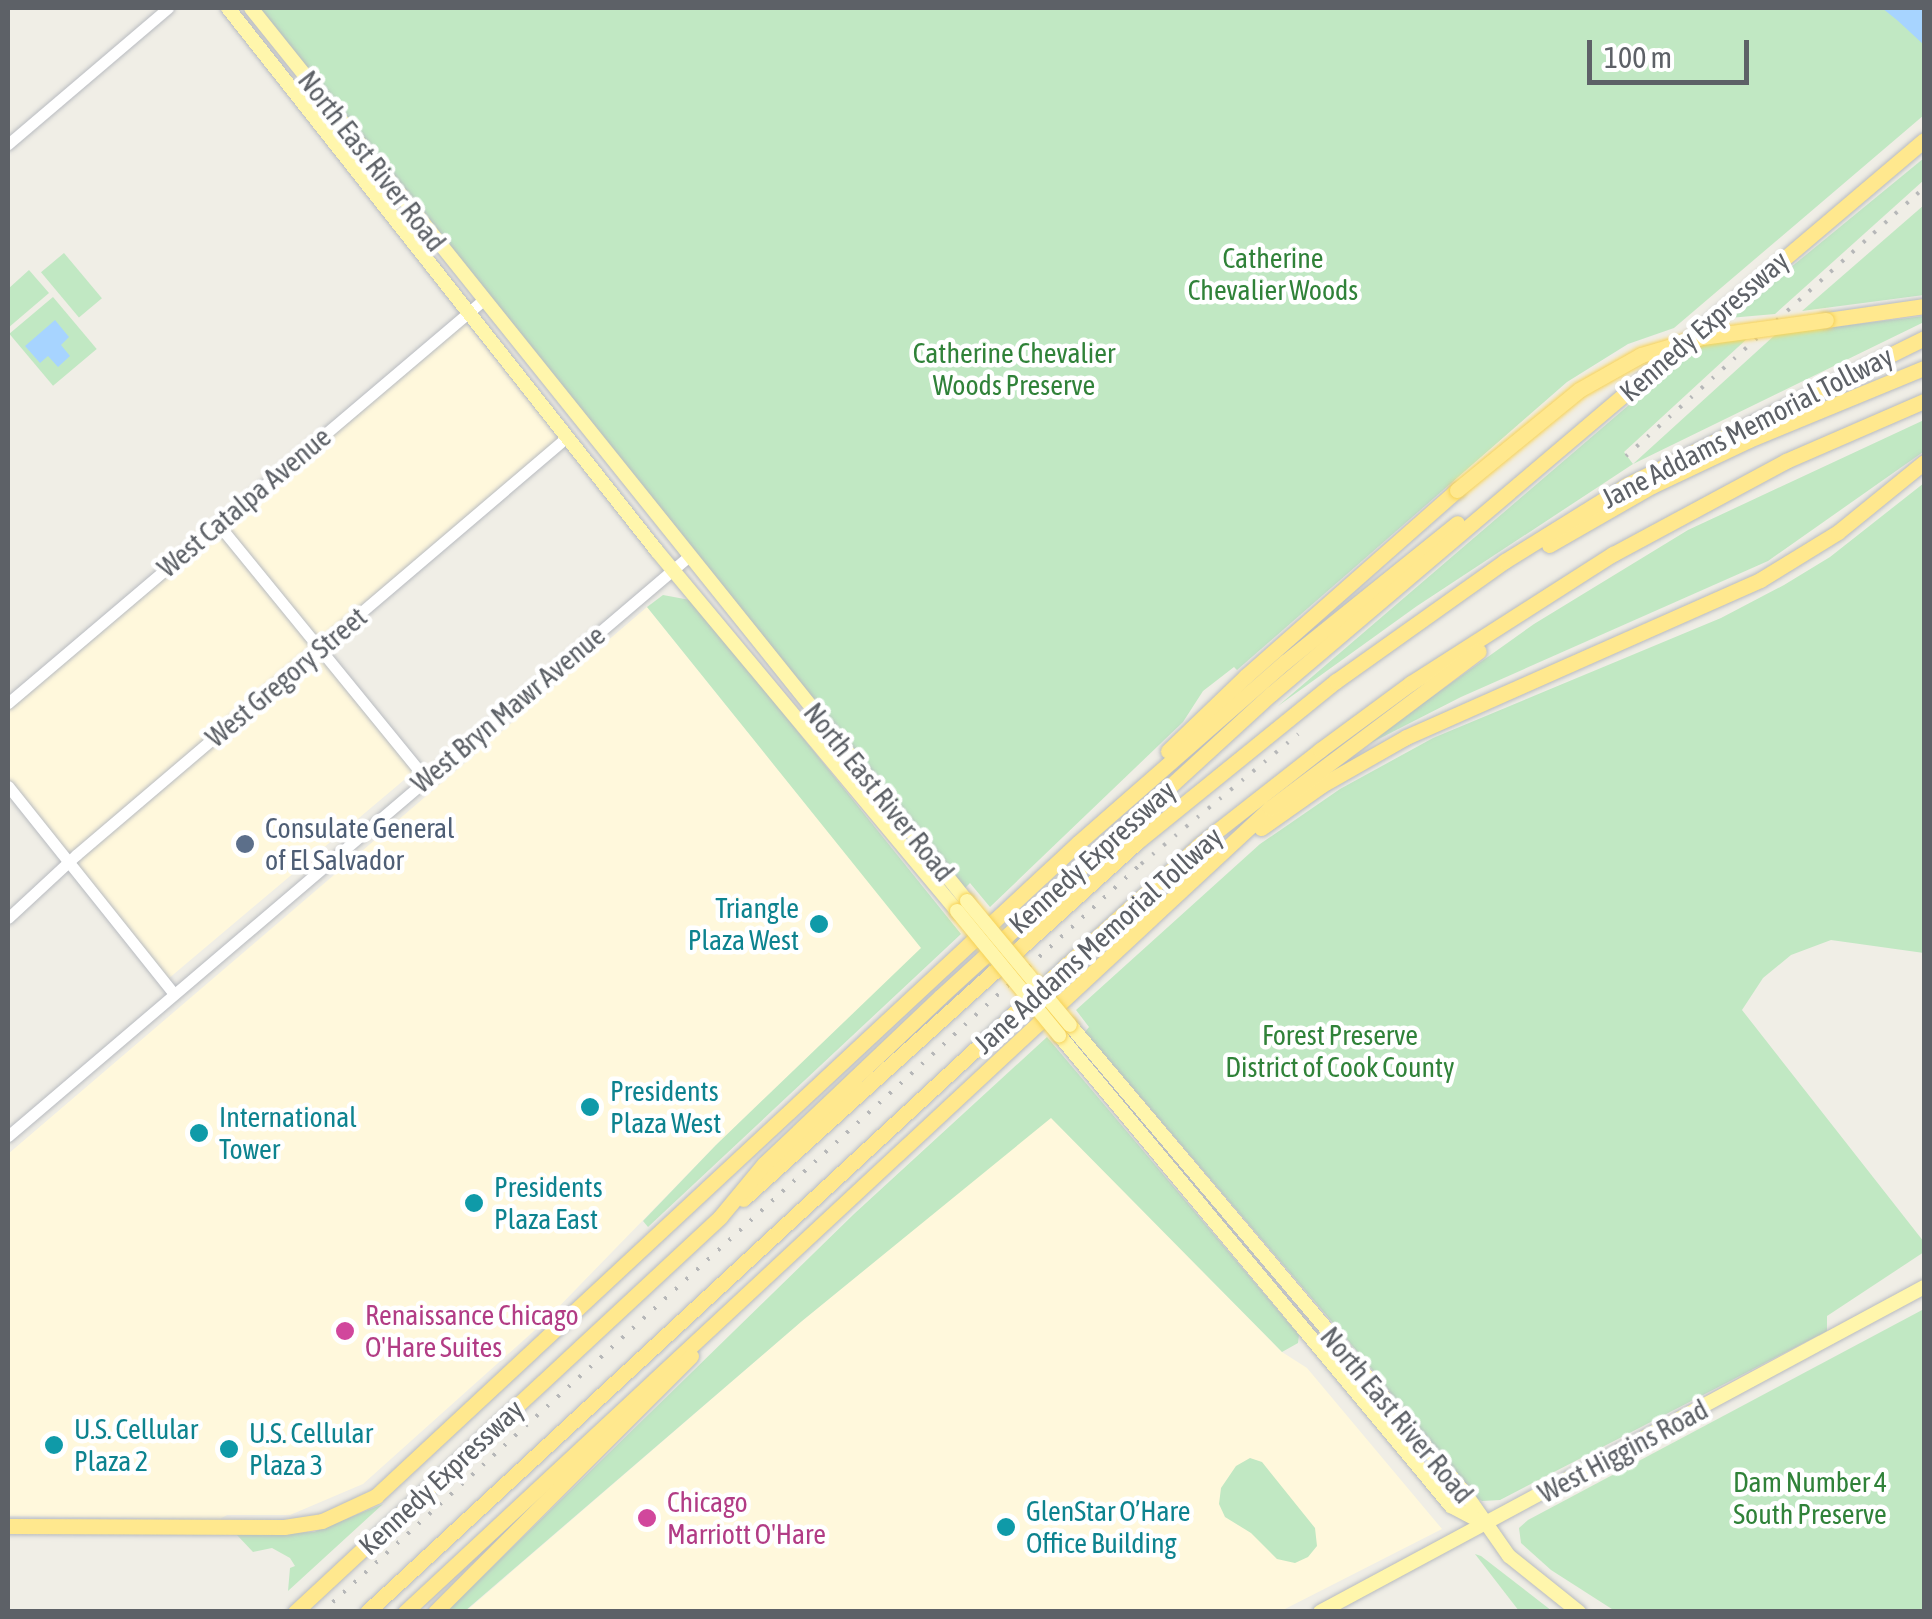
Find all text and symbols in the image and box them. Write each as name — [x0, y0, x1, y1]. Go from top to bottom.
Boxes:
scale bar — [1592, 20, 1754, 82]
text: 100 m — [1604, 40, 1672, 74]
street label: North East River Road — [291, 64, 453, 258]
park label: Catherine Chevalier Woods — [1188, 241, 1358, 307]
street label: Kennedy Expressway — [1613, 244, 1795, 408]
park label: Catherine Chevalier Woods Preserve — [913, 336, 1115, 402]
street label: Jane Addams Memorial Tollway — [1596, 339, 1898, 515]
street label: West Catalpa Avenue — [151, 420, 337, 584]
street label: West Gregory Street — [199, 600, 373, 754]
street label: West Bryn Mawr Avenue — [404, 618, 612, 800]
street label: North East River Road — [797, 696, 961, 888]
street label: Kennedy Expressway — [1002, 773, 1182, 941]
place label: Consulate General of El Salvador — [265, 811, 455, 877]
street label: Jane Addams Memorial Tollway — [967, 820, 1229, 1060]
marker: Consulate General of El Salvador — [234, 833, 256, 855]
place label: Triangle Plaza West — [688, 891, 799, 957]
marker: Triangle Plaza West — [808, 913, 830, 935]
park label: Forest Preserve District of Cook County — [1225, 1018, 1455, 1084]
place label: Presidents Plaza West — [610, 1074, 721, 1140]
marker: Presidents Plaza West — [579, 1096, 601, 1118]
place label: International Tower — [219, 1100, 357, 1166]
marker: International Tower — [188, 1122, 210, 1144]
place label: Presidents Plaza East — [494, 1170, 603, 1236]
marker: Presidents Plaza East — [463, 1192, 485, 1214]
place label: Renaissance Chicago O'Hare Suites — [365, 1298, 579, 1364]
marker: Renaissance Chicago O'Hare Suites — [334, 1320, 356, 1342]
street label: North East River Road — [1313, 1320, 1481, 1510]
street label: Kennedy Expressway — [352, 1392, 530, 1562]
street label: West Higgins Road — [1532, 1392, 1714, 1510]
place label: U.S. Cellular Plaza 2 — [74, 1412, 198, 1478]
place label: U.S. Cellular Plaza 3 — [249, 1416, 373, 1482]
marker: U.S. Cellular Plaza 2 — [43, 1434, 65, 1456]
marker: U.S. Cellular Plaza 3 — [218, 1438, 240, 1460]
park label: Dam Number 4 South Preserve — [1733, 1465, 1887, 1531]
place label: Chicago Marriott O'Hare — [667, 1485, 826, 1551]
place label: GlenStar O’Hare Office Building — [1026, 1494, 1191, 1560]
marker: Chicago Marriott O'Hare — [636, 1507, 658, 1529]
marker: GlenStar O’Hare Office Building — [995, 1516, 1017, 1538]

